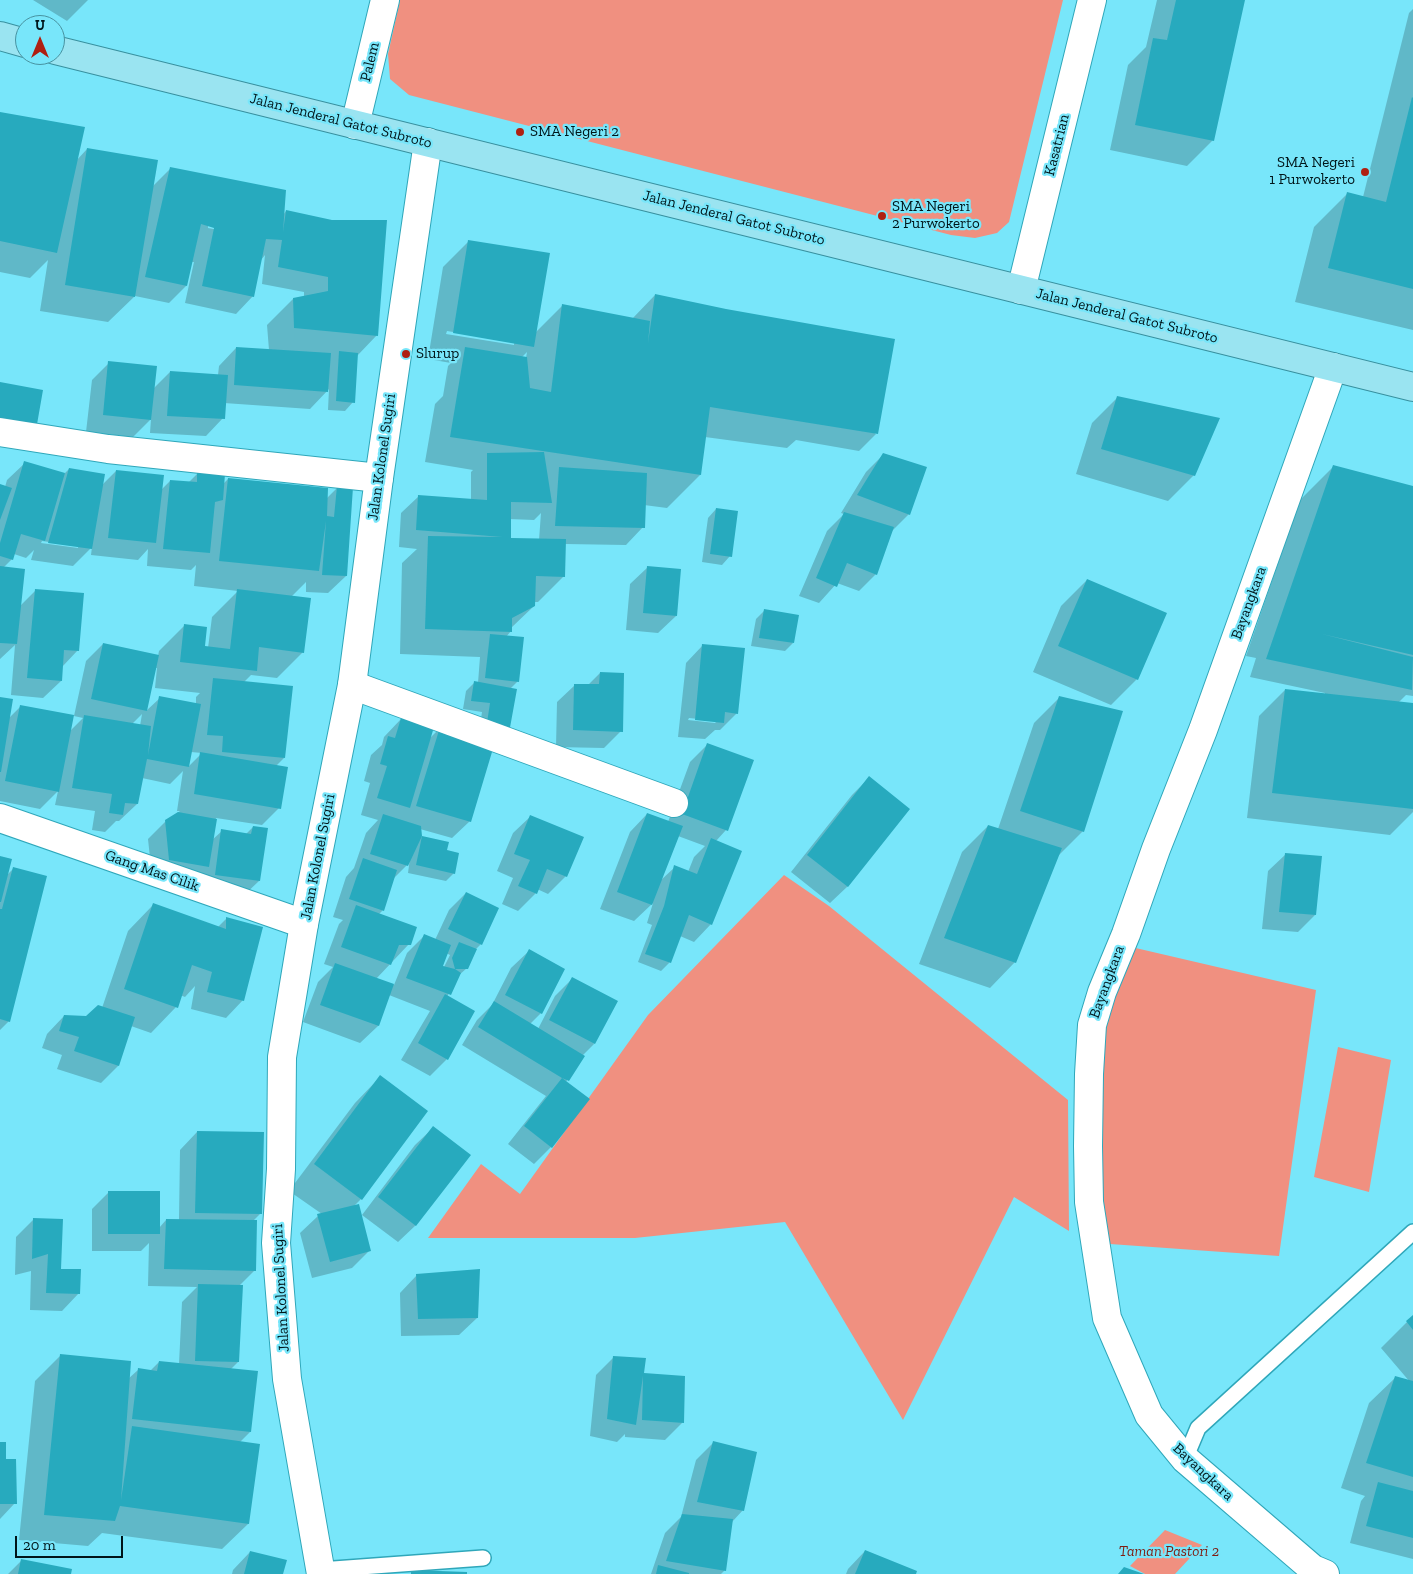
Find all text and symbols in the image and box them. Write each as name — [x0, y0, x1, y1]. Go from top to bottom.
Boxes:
north arrow — [15, 15, 65, 65]
text: U — [35, 17, 45, 34]
street label: Palem — [356, 41, 384, 83]
street label: Jalan Jenderal Gatot Subroto — [248, 90, 434, 152]
street label: Kasatrian — [1041, 112, 1073, 178]
place label: SMA Negeri 2 — [530, 123, 619, 141]
marker: SMA Negeri 2 — [514, 126, 526, 138]
place label: SMA Negeri 1 Purwokerto — [1269, 154, 1355, 189]
marker: SMA Negeri 1 Purwokerto — [1359, 166, 1371, 178]
street label: Jalan Jenderal Gatot Subroto — [641, 187, 827, 249]
place label: SMA Negeri 2 Purwokerto — [892, 198, 980, 233]
marker: SMA Negeri 2 Purwokerto — [876, 210, 888, 222]
street label: Jalan Jenderal Gatot Subroto — [1034, 285, 1220, 347]
place label: Slurup — [416, 345, 459, 363]
marker: Slurup — [400, 348, 412, 360]
street label: Jalan Kolonel Sugiri — [364, 392, 400, 522]
street label: Bayangkara — [1227, 564, 1271, 642]
street label: Jalan Kolonel Sugiri — [297, 792, 339, 922]
street label: Gang Mas Cilik — [103, 847, 201, 895]
street label: Bayangkara — [1085, 943, 1129, 1021]
street label: Jalan Kolonel Sugiri — [269, 1224, 293, 1352]
street label: Bayangkara — [1169, 1439, 1237, 1505]
scale bar — [18, 1526, 125, 1558]
text: 20 m — [23, 1536, 56, 1554]
park label: Taman Pastori 2 — [1119, 1543, 1219, 1561]

